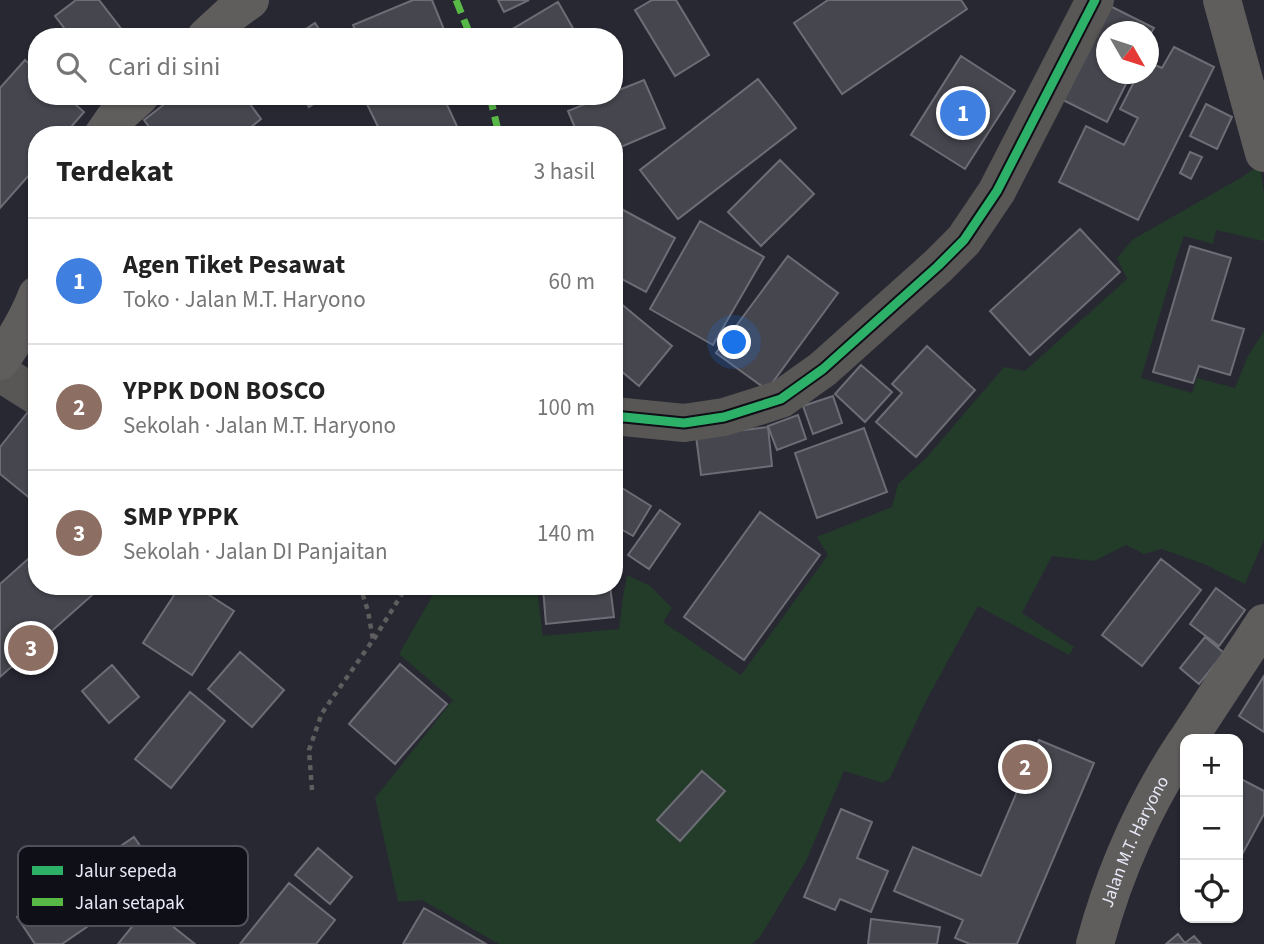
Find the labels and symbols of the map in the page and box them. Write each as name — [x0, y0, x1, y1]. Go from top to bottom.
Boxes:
north arrow — [1096, 21, 1159, 84]
pin: 1 — [940, 87, 986, 139]
your location — [717, 325, 751, 359]
pin: 3 — [8, 622, 54, 674]
pin: 2 — [1002, 741, 1048, 793]
street label: Jalan M.T. Haryono — [1095, 771, 1175, 911]
legend — [18, 846, 248, 926]
text: Jalur sepeda — [75, 858, 177, 885]
text: Jalan setapak — [75, 890, 185, 917]

